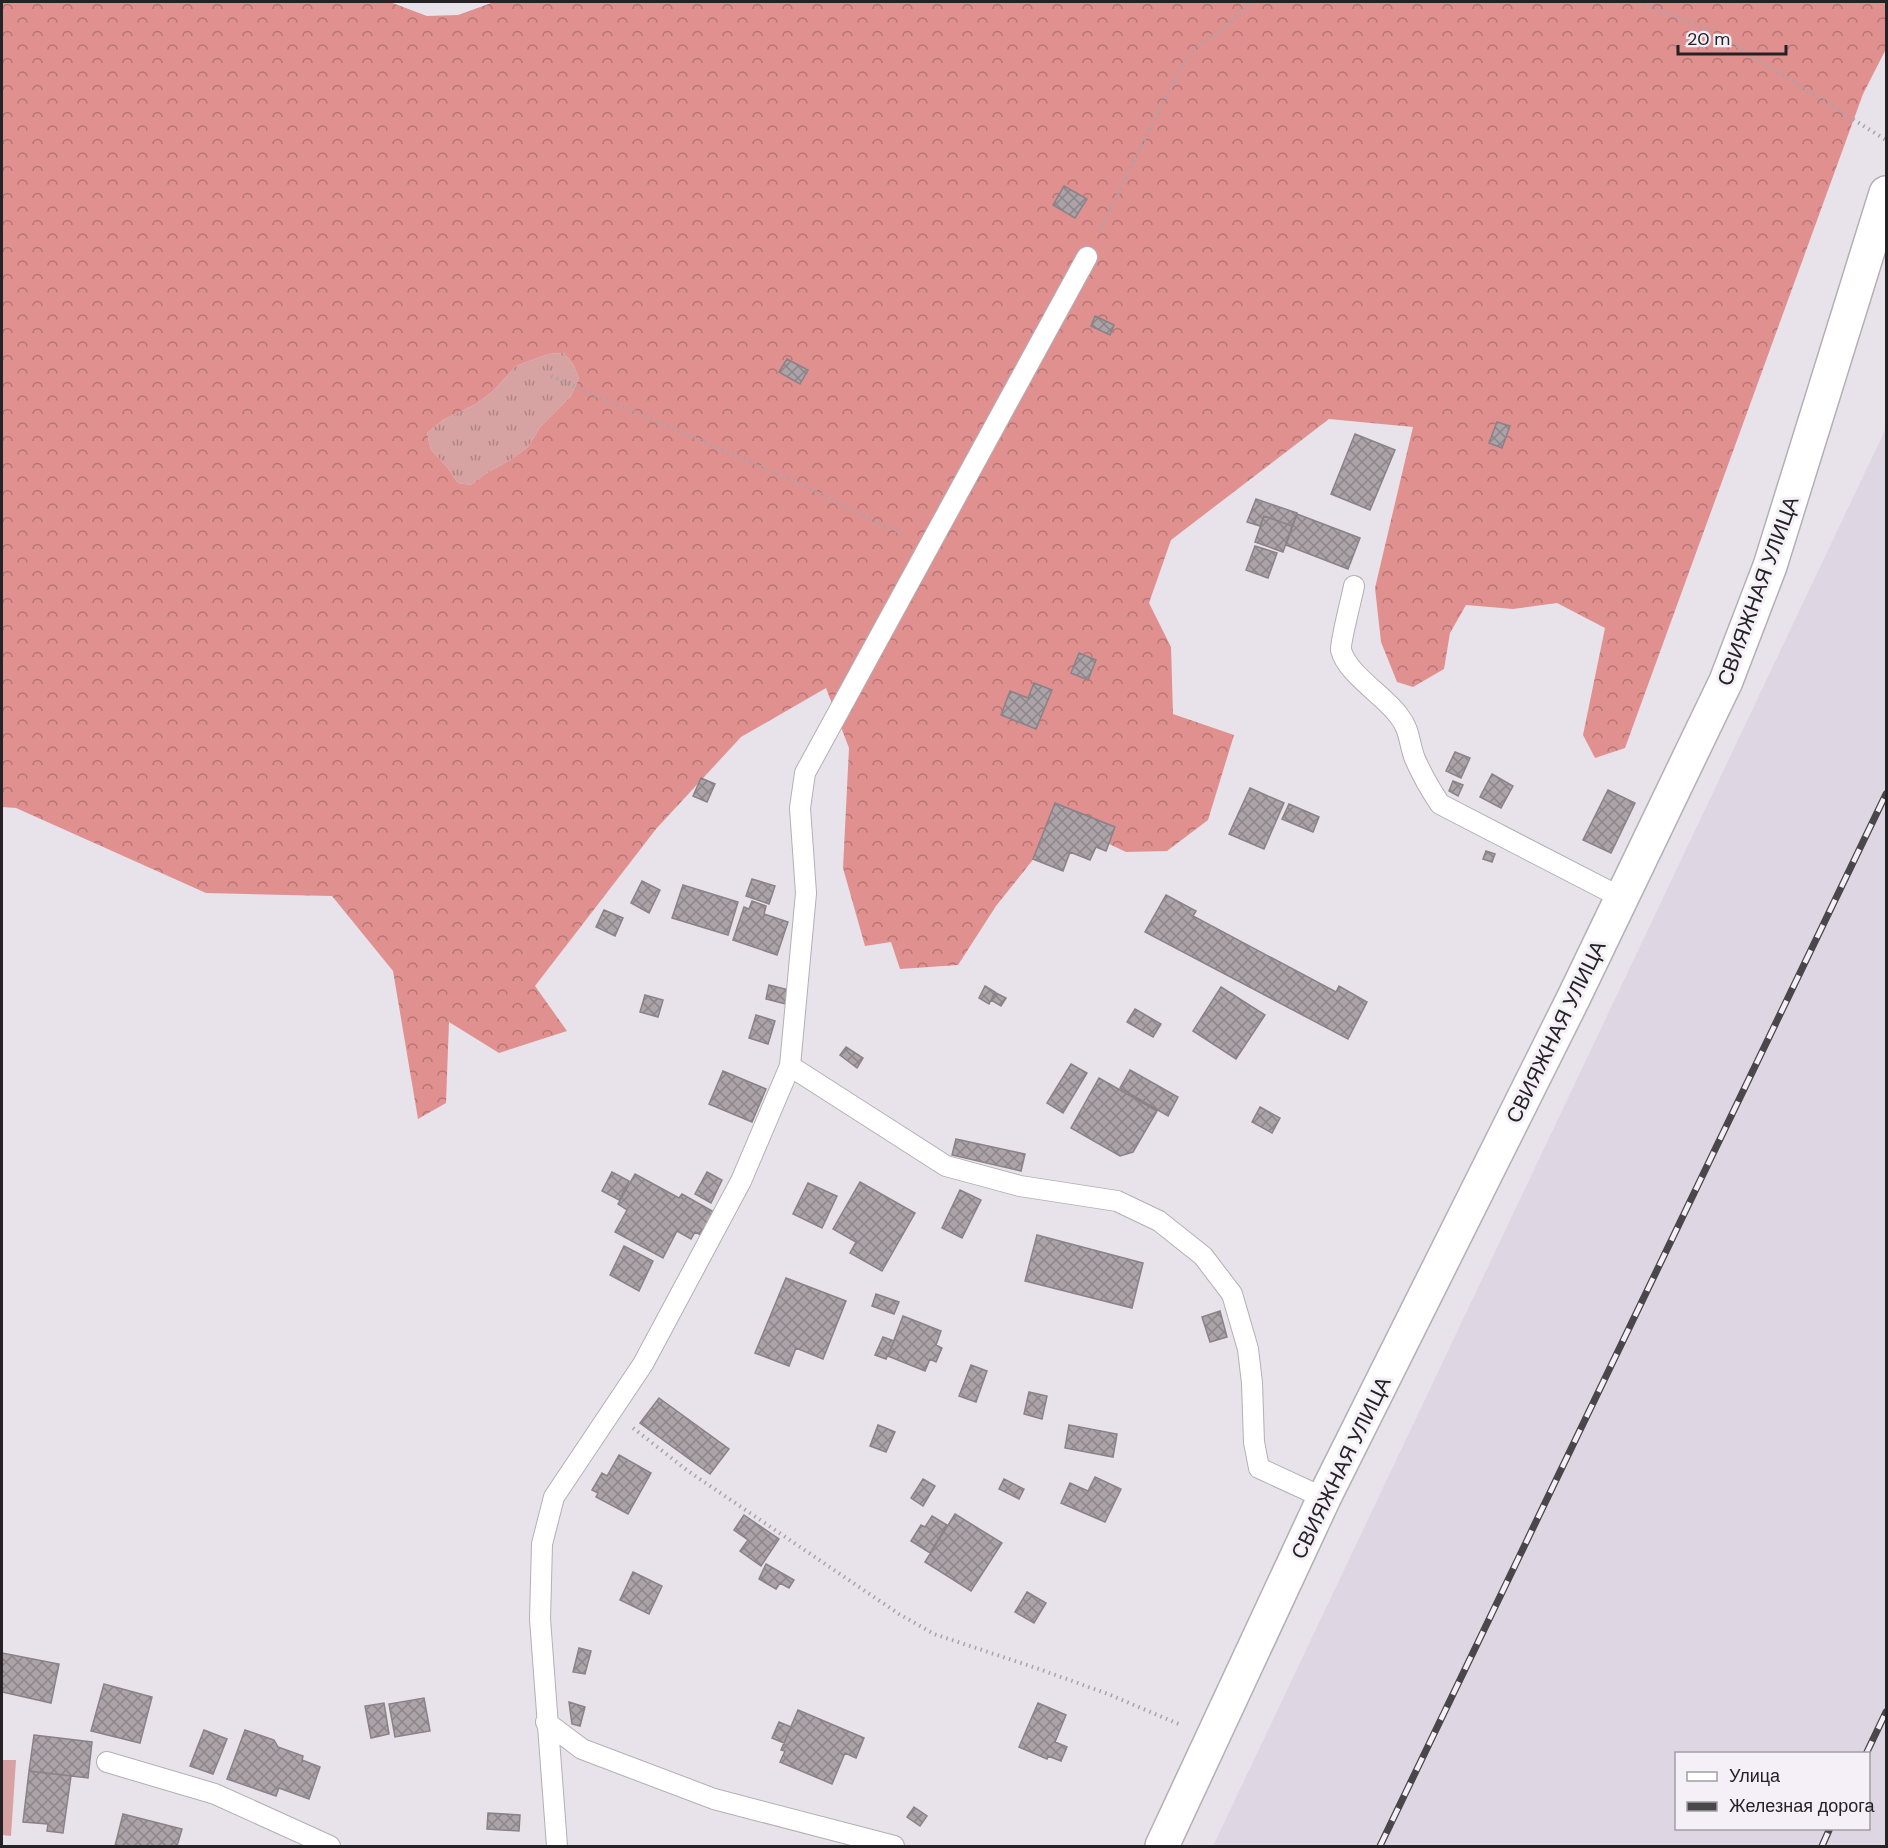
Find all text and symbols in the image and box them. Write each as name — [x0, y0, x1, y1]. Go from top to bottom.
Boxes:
scale bar — [1678, 18, 1786, 56]
text: 20 m — [1687, 27, 1730, 51]
street label: СВИЯЖНАЯ УЛИЦА — [1711, 492, 1805, 690]
street label: СВИЯЖНАЯ УЛИЦА — [1500, 936, 1612, 1128]
street label: СВИЯЖНАЯ УЛИЦА — [1285, 1372, 1397, 1564]
legend — [1675, 1752, 1870, 1830]
text: Улица — [1729, 1764, 1781, 1788]
text: Железная дорога — [1729, 1794, 1875, 1818]

